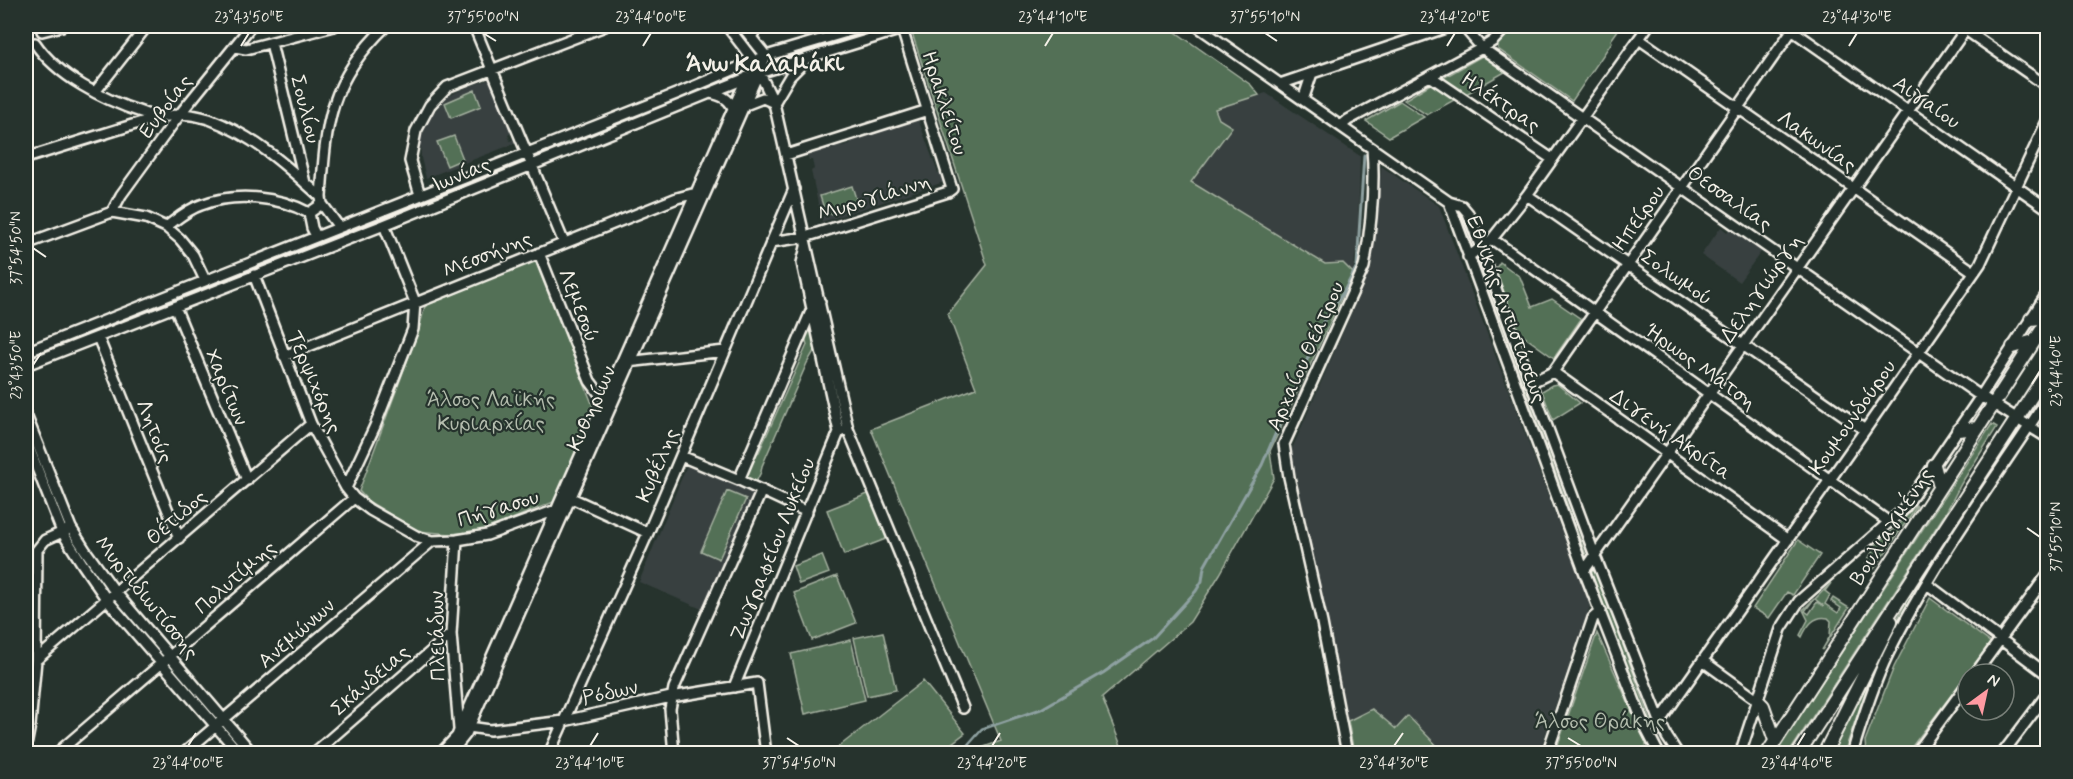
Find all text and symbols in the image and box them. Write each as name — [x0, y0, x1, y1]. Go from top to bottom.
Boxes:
text: 23°43'50"E — [215, 8, 284, 28]
text: 37°55'00"N — [447, 8, 519, 28]
text: 23°44'00"E — [616, 8, 687, 28]
text: 23°44'10"E — [1018, 8, 1088, 28]
text: 37°55'10"N — [1230, 8, 1300, 28]
text: 23°44'20"E — [1420, 8, 1490, 28]
text: 23°44'30"E — [1822, 8, 1892, 28]
street label: Ηρακλείτου — [914, 48, 974, 159]
district label: Άνω Καλαμάκι — [686, 49, 845, 80]
street label: Ηλέκτρας — [1455, 65, 1546, 140]
street label: Ευβοίας — [132, 69, 199, 144]
street label: Αιγαίου — [1887, 70, 1966, 136]
street label: Σουλίου — [283, 72, 327, 146]
street label: Λακωνίας — [1771, 104, 1862, 179]
street label: Ιωνίας — [428, 151, 495, 199]
street label: Θεσσαλίας — [1681, 159, 1778, 238]
street label: Μυρογιάννη — [814, 167, 935, 229]
street label: Ηπείρου — [1606, 180, 1672, 257]
text: 37°54'50"N — [7, 211, 27, 285]
street label: Εθνικής Αντιστάσεως — [1459, 212, 1553, 407]
street label: Μεσσήνης — [439, 224, 536, 285]
street label: Δεληγιώργη — [1714, 229, 1810, 349]
street label: Σολωμού — [1635, 243, 1718, 313]
street label: Λεμεσού — [551, 265, 605, 346]
street label: Αρχαίου Θεάτρου — [1260, 277, 1351, 436]
street label: Ήρωος Μάτση — [1639, 317, 1762, 417]
street label: Τερψιχόρης — [280, 327, 348, 438]
text: 23°43'50"E — [7, 330, 27, 399]
text: 23°44'40"E — [2047, 335, 2067, 407]
street label: Χαρίτων — [198, 345, 255, 430]
street label: Κουμουνδούρου — [1803, 354, 1903, 481]
street label: Κυθηρίων — [561, 361, 623, 455]
street label: Διγενή Ακρίτα — [1604, 382, 1737, 487]
park label: Άλσος Λαϊκής Κυριαρχίας — [427, 386, 555, 438]
street label: Λητούς — [129, 395, 180, 468]
street label: Κυβέλης — [629, 424, 686, 507]
street label: Ζωγραφείου Λυκείου — [723, 454, 822, 645]
street label: Βουλιαγμένης — [1843, 462, 1940, 591]
street label: Θέτιδος — [140, 483, 213, 552]
street label: Πήγασου — [454, 483, 543, 535]
text: 37°55'10"N — [2047, 502, 2067, 572]
street label: Μυρτιδιωτίσσης — [88, 530, 205, 665]
street label: Πολυτίμης — [189, 534, 282, 621]
street label: Πλειάδων — [423, 591, 453, 681]
street label: Ανεμώνων — [252, 592, 341, 675]
street label: Σκάνδειας — [325, 639, 416, 723]
north arrow — [1956, 662, 2016, 722]
text: N — [1983, 669, 2004, 692]
street label: Ρόδων — [580, 673, 641, 713]
park label: Άλσος Θράκης — [1535, 708, 1665, 736]
text: 23°44'00"E — [153, 754, 224, 774]
text: 23°44'10"E — [555, 754, 625, 774]
text: 37°54'50"N — [762, 754, 836, 774]
text: 23°44'20"E — [957, 754, 1027, 774]
text: 23°44'30"E — [1359, 754, 1429, 774]
text: 37°55'00"N — [1545, 754, 1617, 774]
text: 23°44'40"E — [1761, 754, 1833, 774]

